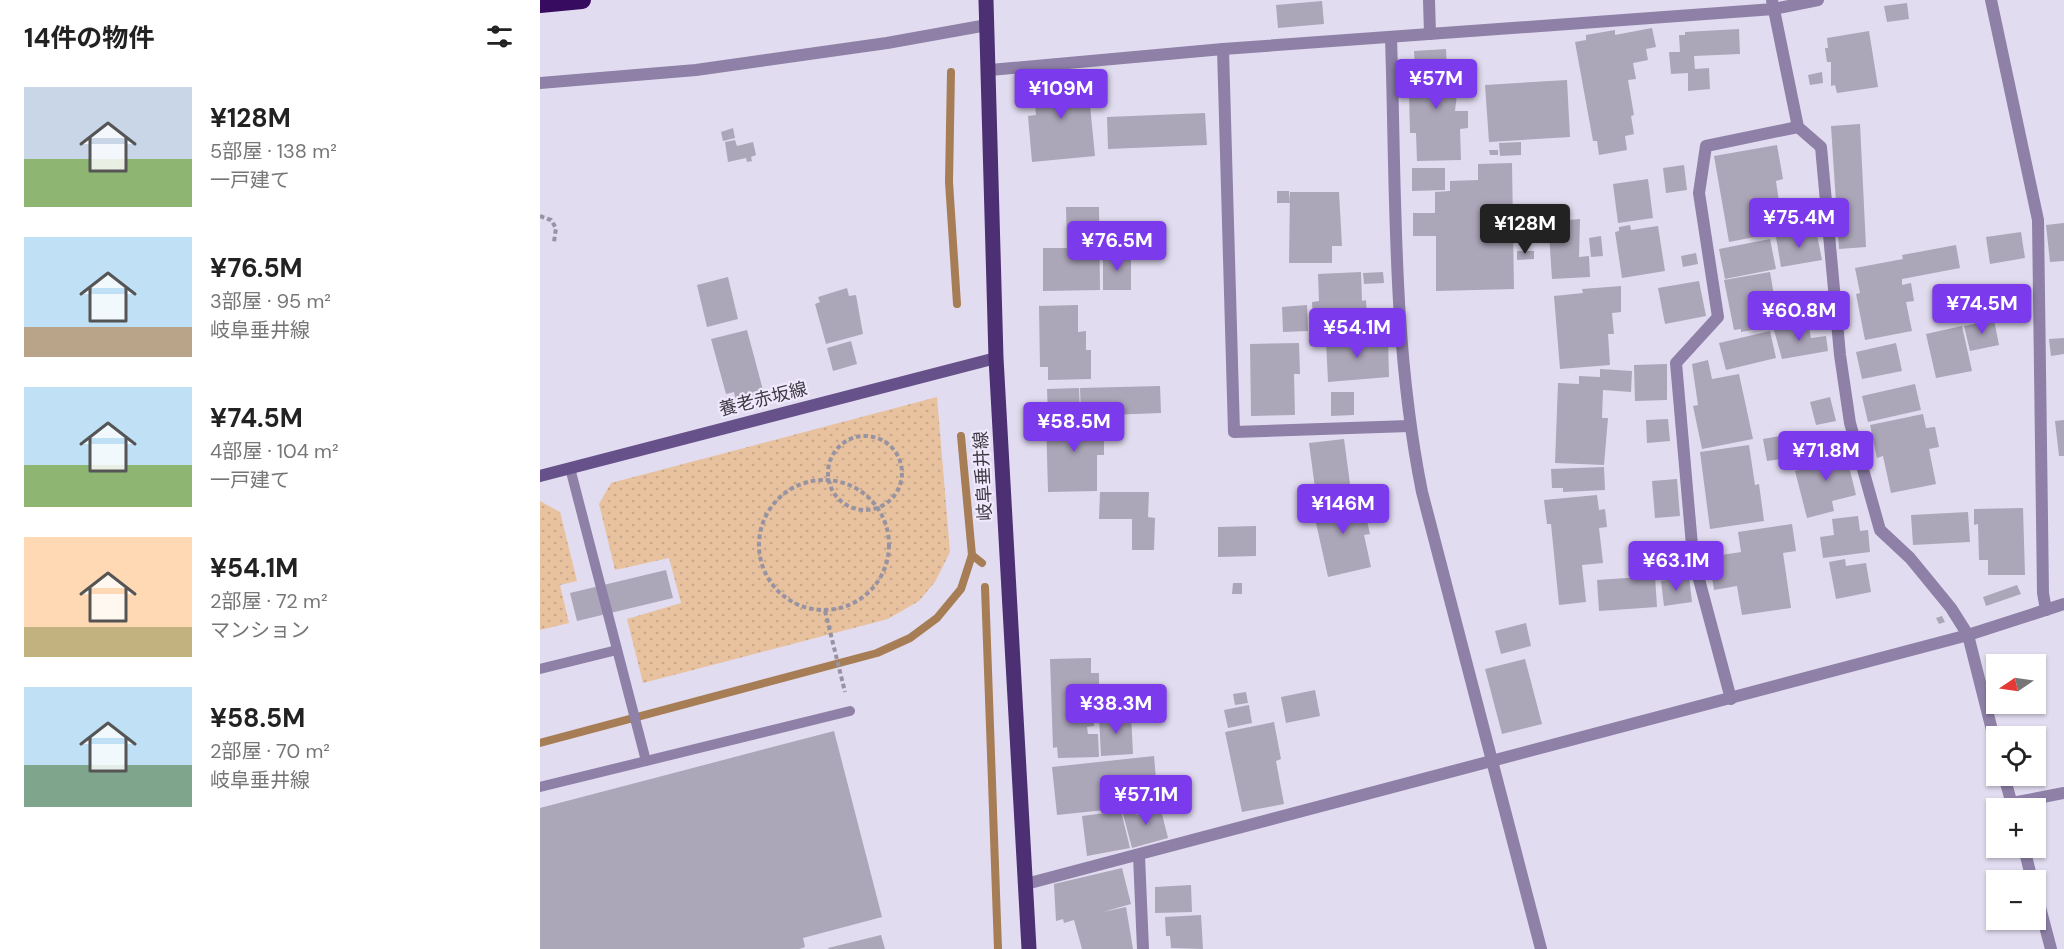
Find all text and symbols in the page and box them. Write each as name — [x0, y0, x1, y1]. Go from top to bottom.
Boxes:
icon: filters — [483, 20, 516, 53]
text: 14件の物件 — [24, 21, 154, 55]
pin: ¥57M — [1400, 59, 1472, 110]
text: ¥57M — [1409, 65, 1463, 91]
pin: ¥109M — [1019, 69, 1103, 120]
text: ¥109M — [1029, 75, 1093, 101]
text: ¥128M — [210, 101, 291, 135]
icon: home — [72, 111, 144, 183]
text: 5部屋 · 138 m² — [210, 138, 337, 164]
text: 一戸建て — [210, 167, 290, 193]
pin: ¥75.4M — [1750, 198, 1848, 249]
pin: ¥128M — [1483, 204, 1567, 255]
text: ¥75.4M — [1763, 204, 1835, 230]
text: ¥128M — [1494, 210, 1556, 236]
pin: ¥76.5M — [1068, 221, 1166, 272]
text: ¥76.5M — [1081, 227, 1153, 253]
text: ¥76.5M — [210, 251, 303, 285]
icon: home — [72, 261, 144, 333]
pin: ¥74.5M — [1933, 284, 2031, 335]
text: 3部屋 · 95 m² — [210, 288, 331, 314]
text: ¥74.5M — [1946, 290, 2018, 316]
pin: ¥60.8M — [1750, 291, 1848, 342]
text: ¥60.8M — [1762, 297, 1836, 323]
pin: ¥54.1M — [1308, 308, 1406, 359]
text: ¥54.1M — [1323, 314, 1391, 340]
text: 岐阜垂井線 — [210, 317, 310, 343]
street label: 養老赤坂線 — [716, 376, 810, 422]
text: ¥74.5M — [210, 401, 303, 435]
pin: ¥58.5M — [1025, 402, 1123, 453]
text: ¥58.5M — [1037, 408, 1111, 434]
icon: home — [72, 411, 144, 483]
street label: 岐阜垂井線 — [969, 430, 997, 522]
pin: ¥71.8M — [1777, 431, 1875, 482]
text: ¥71.8M — [1792, 437, 1860, 463]
text: 4部屋 · 104 m² — [210, 438, 339, 464]
text: 一戸建て — [210, 467, 290, 493]
pin: ¥146M — [1301, 484, 1385, 535]
text: ¥146M — [1311, 490, 1375, 516]
pin: ¥63.1M — [1627, 541, 1725, 592]
text: ¥63.1M — [1642, 547, 1710, 573]
text: ¥54.1M — [210, 551, 298, 585]
icon: home — [72, 561, 144, 633]
text: 2部屋 · 72 m² — [210, 588, 328, 614]
text: マンション — [210, 617, 310, 643]
north arrow — [1986, 654, 2046, 714]
map controls — [1986, 654, 2046, 930]
pin: ¥38.3M — [1067, 684, 1165, 735]
text: ¥38.3M — [1080, 690, 1152, 716]
text: ¥58.5M — [210, 701, 305, 735]
icon: home — [72, 711, 144, 783]
button: locate — [1986, 726, 2046, 786]
text: 2部屋 · 70 m² — [210, 738, 330, 764]
text: 岐阜垂井線 — [210, 767, 310, 793]
pin: ¥57.1M — [1097, 775, 1195, 826]
text: ¥57.1M — [1114, 781, 1178, 807]
button: + — [1986, 798, 2046, 858]
button: − — [1986, 870, 2046, 930]

